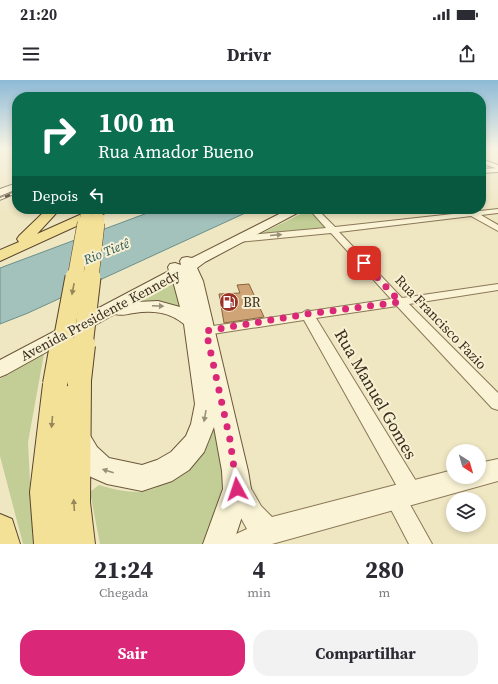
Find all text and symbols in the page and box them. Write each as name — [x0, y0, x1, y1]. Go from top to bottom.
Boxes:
text: 21:20 — [20, 4, 57, 25]
text: Drivr — [227, 42, 271, 67]
icon: menu — [20, 43, 42, 65]
icon: share — [456, 43, 478, 65]
text: 100 m — [98, 103, 175, 141]
icon: right — [32, 108, 84, 160]
text: Rua Amador Bueno — [98, 139, 254, 164]
icon: left — [86, 184, 108, 206]
text: Depois — [32, 185, 78, 206]
one-way arrow — [270, 232, 282, 239]
water label: Rio Tietê — [80, 234, 133, 269]
pin — [347, 246, 381, 280]
icon: arrive — [353, 252, 375, 274]
street label: Avenida Presidente Kennedy — [17, 264, 184, 366]
street label: Rua Francisco Fazio — [391, 270, 492, 374]
one-way arrow — [70, 282, 76, 295]
fuel station icon: BR — [218, 291, 240, 313]
place label: BR — [243, 292, 261, 312]
one-way arrow — [152, 303, 164, 310]
street label: Rua Manuel Gomes — [329, 324, 423, 464]
one-way arrow — [201, 410, 207, 422]
one-way arrow — [48, 416, 55, 428]
north arrow — [446, 444, 486, 484]
map controls — [446, 444, 486, 532]
one-way arrow — [101, 468, 113, 474]
position arrow — [216, 468, 258, 510]
button: layers — [446, 492, 486, 532]
one-way arrow — [71, 499, 78, 511]
text: 21:24 — [94, 553, 153, 586]
text: 4 — [253, 553, 266, 586]
text: 280 — [365, 553, 404, 586]
text: Chegada — [99, 584, 148, 601]
text: min — [247, 584, 271, 601]
text: m — [379, 584, 390, 601]
button: Sair — [20, 630, 245, 676]
button: Compartilhar — [253, 630, 478, 676]

